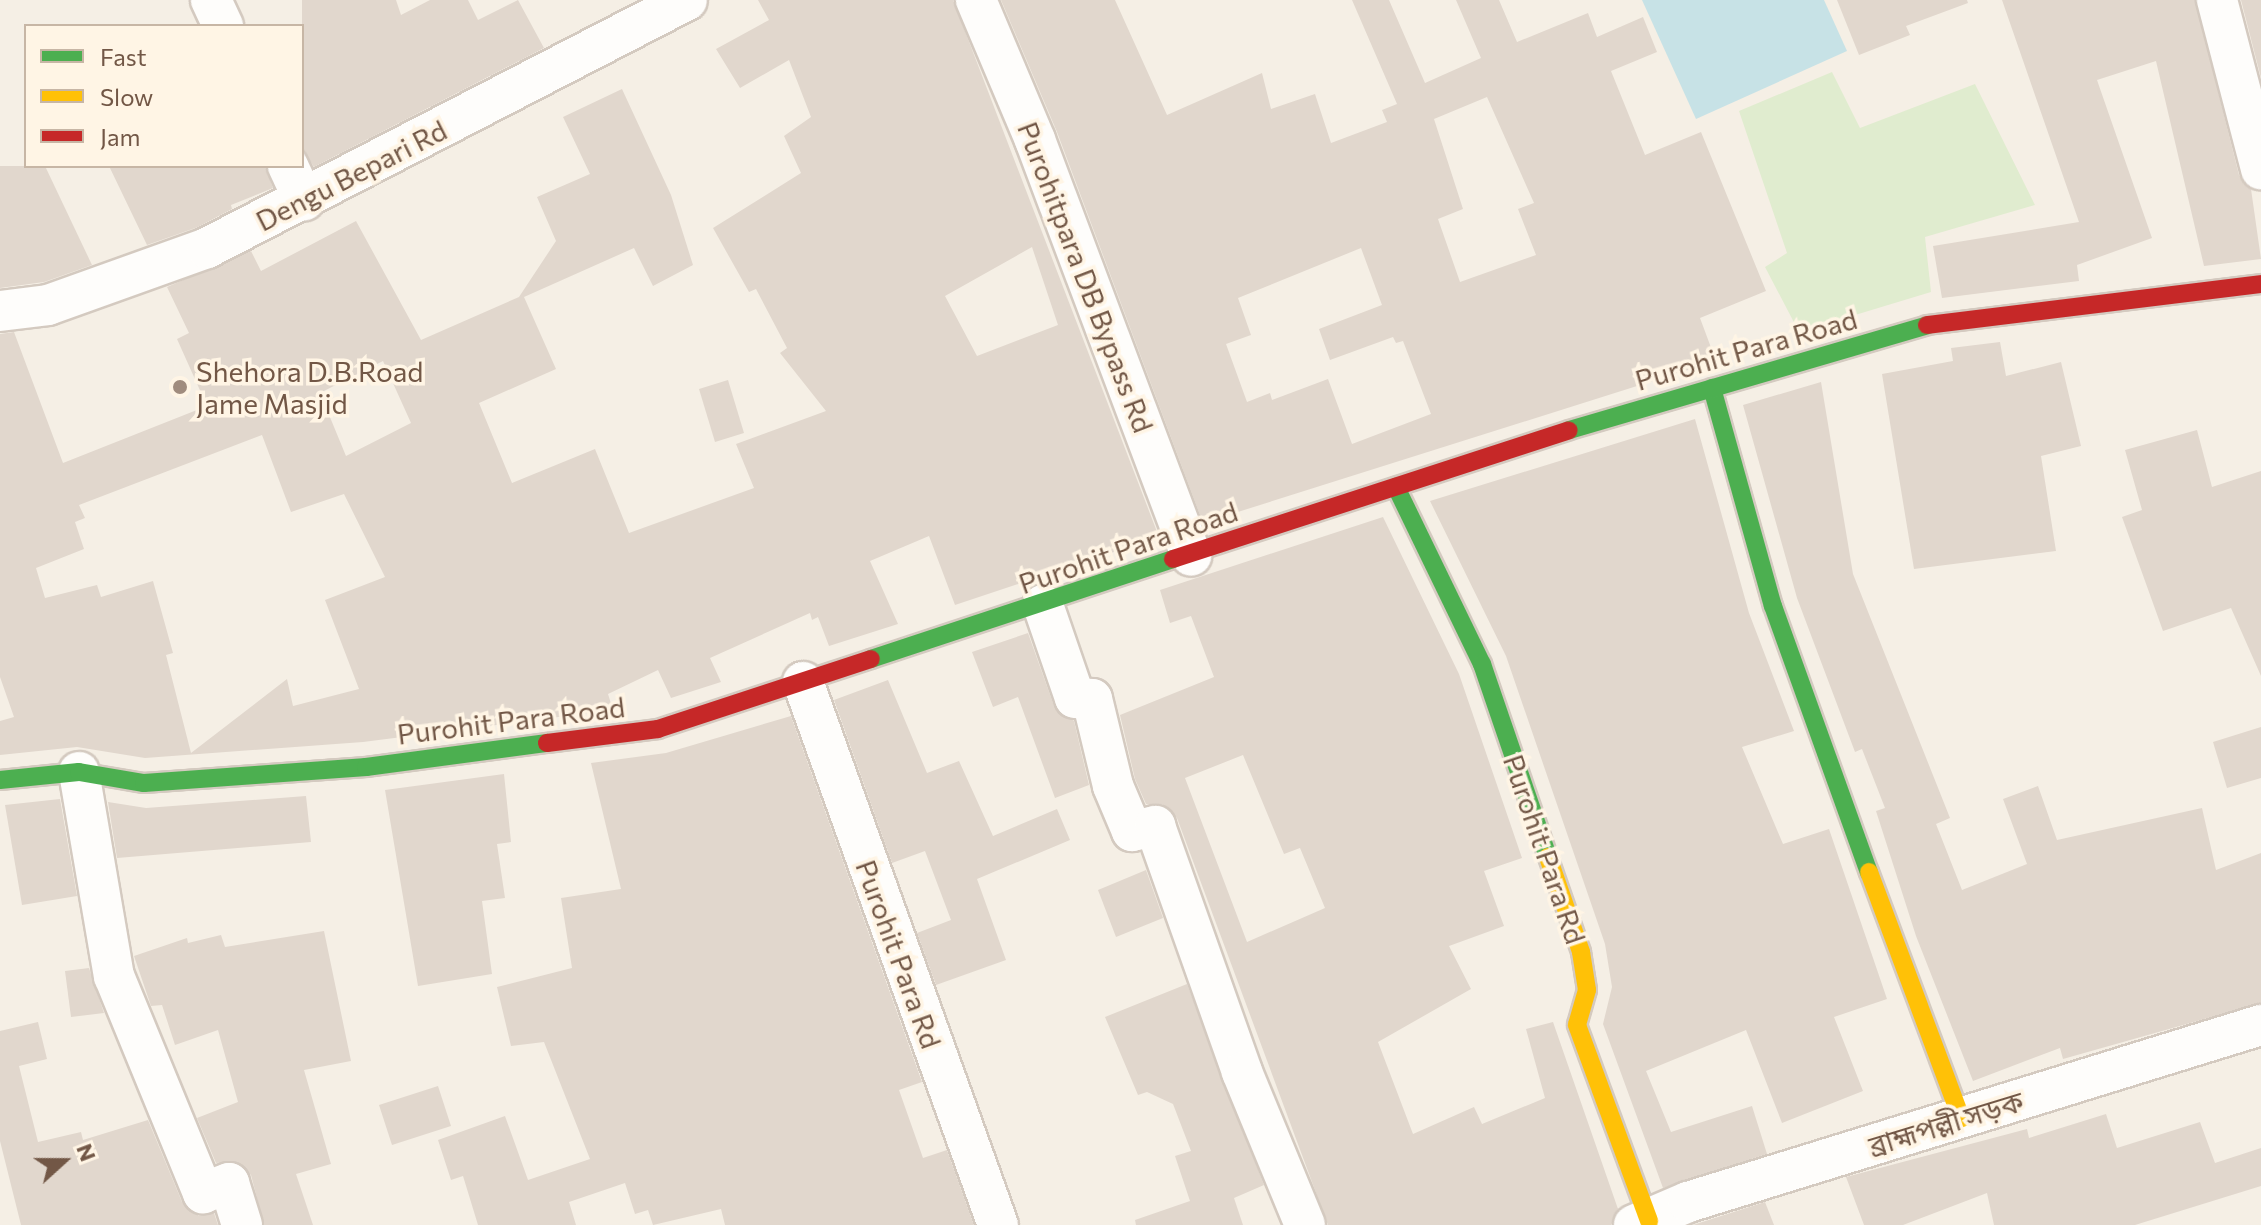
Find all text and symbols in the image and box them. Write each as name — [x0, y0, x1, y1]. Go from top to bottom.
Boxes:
legend — [24, 24, 304, 168]
text: Fast — [100, 42, 147, 71]
text: Slow — [100, 82, 153, 111]
street label: Dengu Bepari Rd — [250, 112, 452, 238]
street label: Purohitpara DB Bypass Rd — [1011, 117, 1161, 437]
text: Jam — [100, 122, 140, 151]
street label: Purohit Para Road — [1631, 301, 1861, 397]
place label: Shehora D.B.Road Jame Masjid — [196, 354, 423, 420]
marker: Shehora D.B.Road Jame Masjid — [171, 378, 189, 396]
street label: Purohit Para Road — [1014, 494, 1242, 600]
street label: Purohit Para Road — [395, 689, 627, 751]
street label: Purohit Para Rd — [1497, 750, 1593, 948]
street label: Purohit Para Rd — [849, 855, 949, 1053]
street label: ব্রাহ্মপল্লী সড়ক — [1865, 1084, 2027, 1162]
north arrow — [24, 1121, 104, 1201]
text: N — [71, 1140, 102, 1165]

